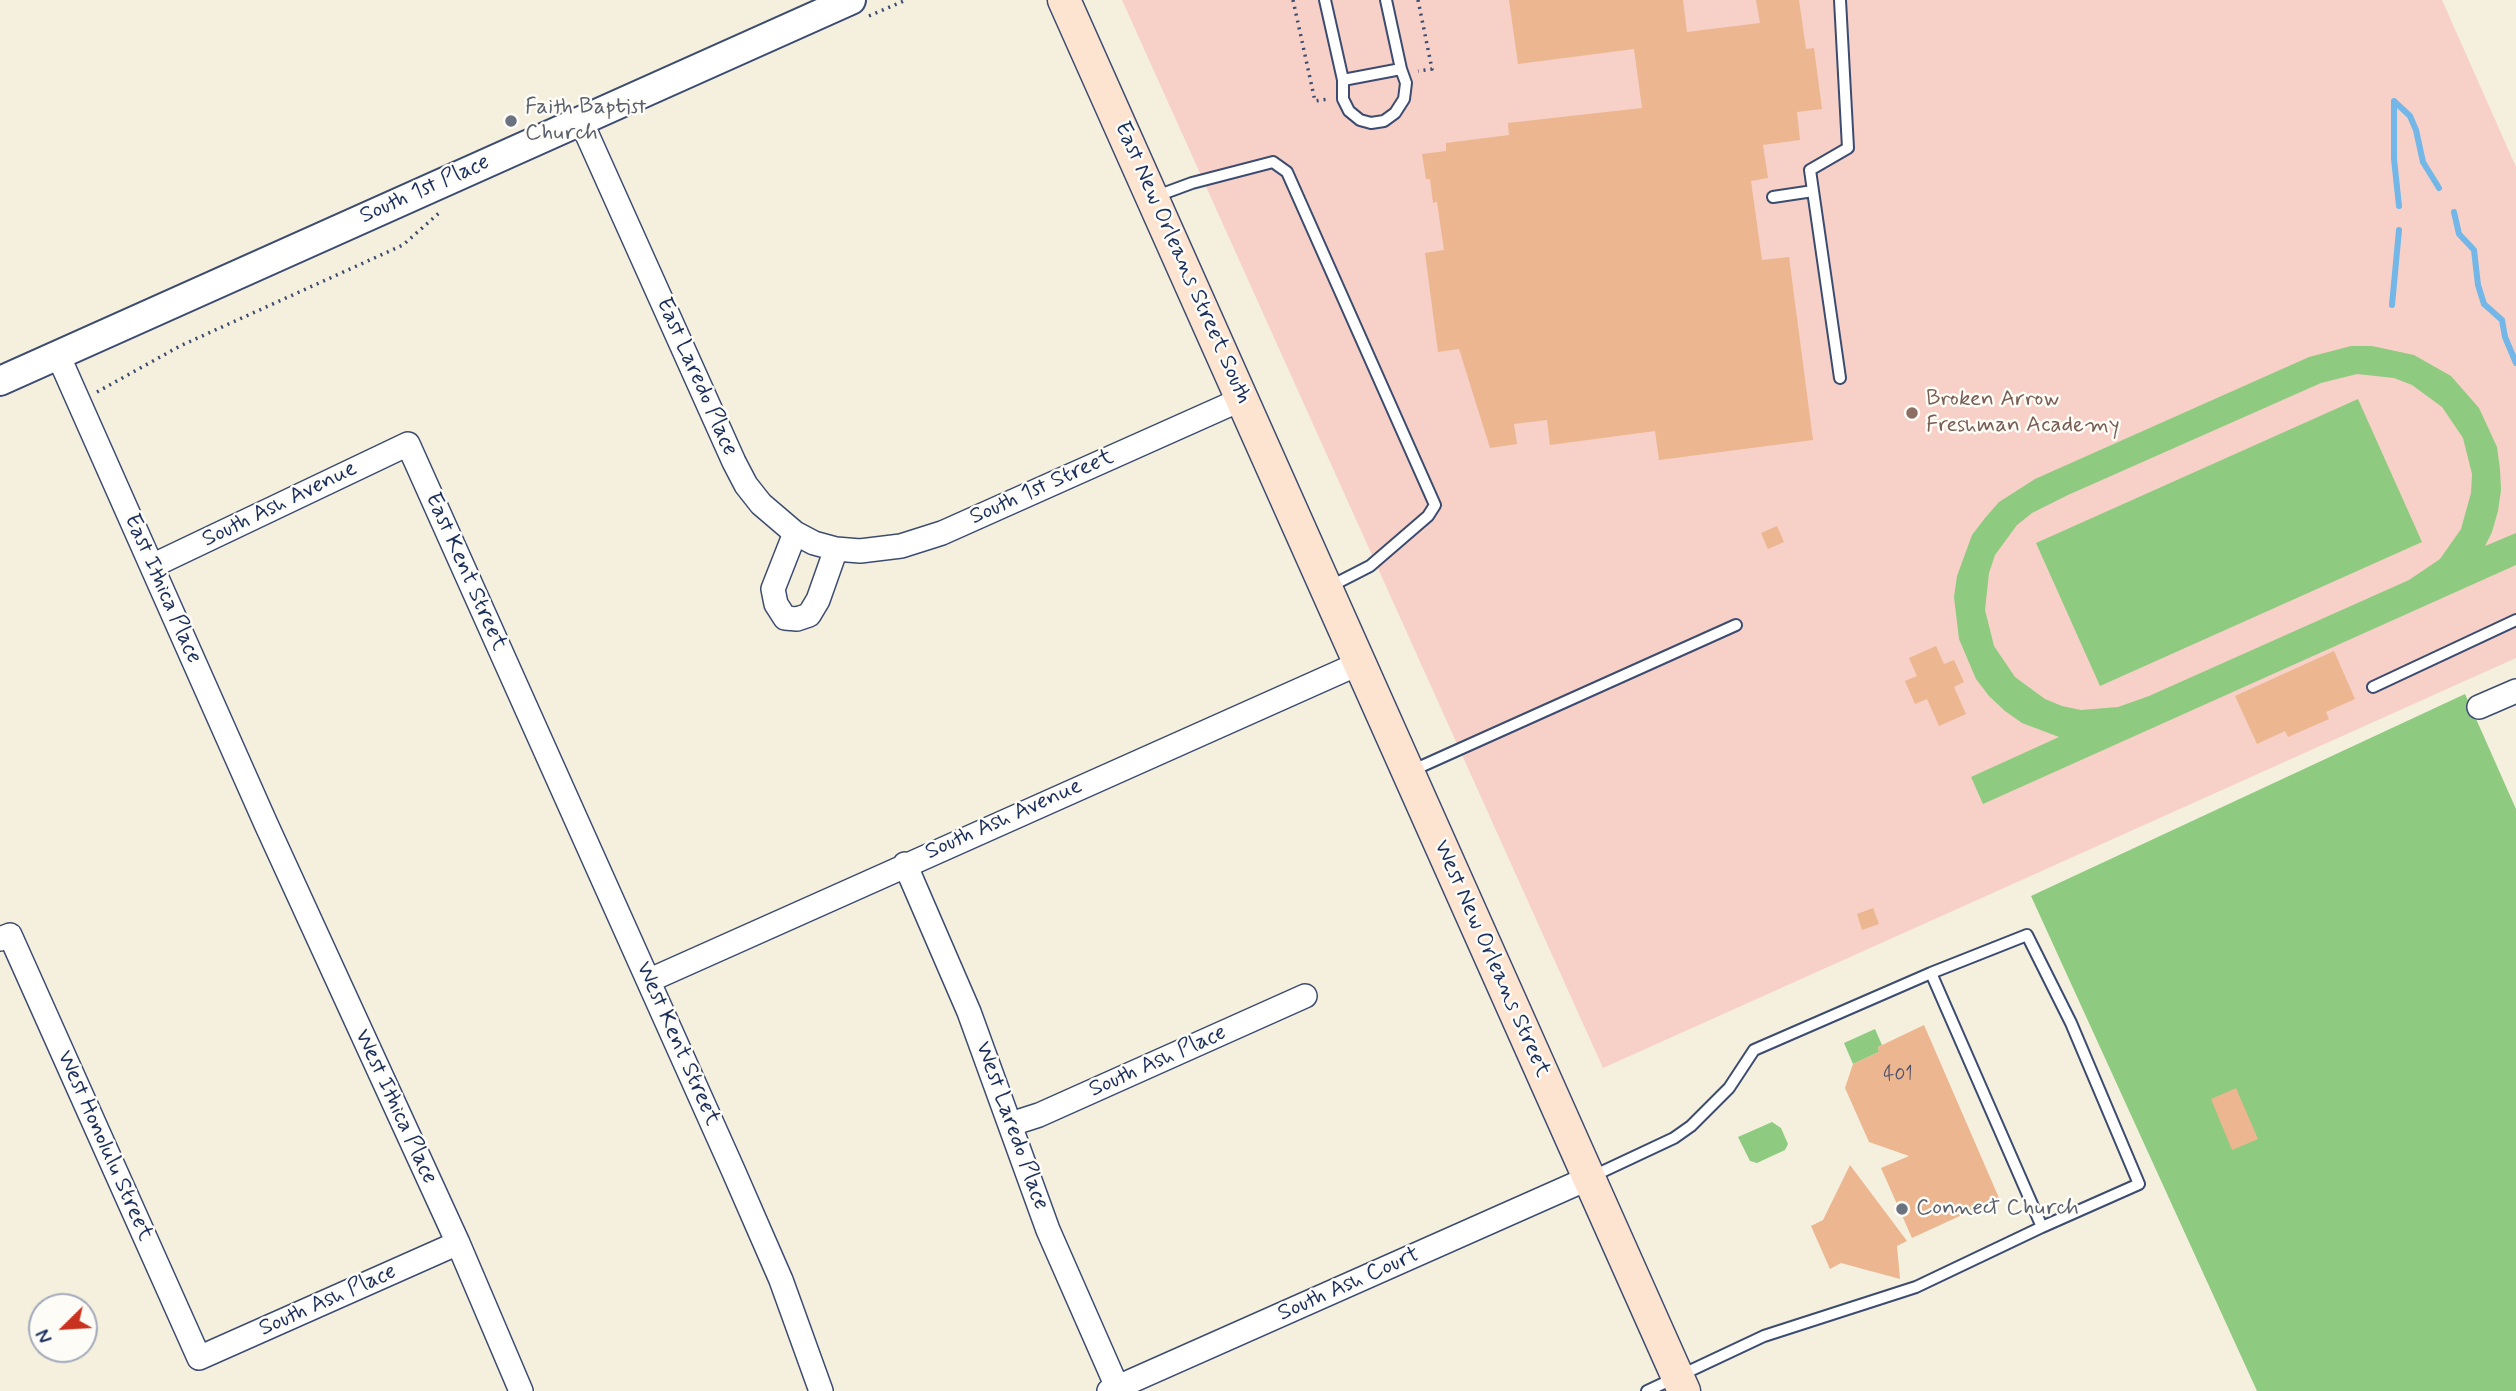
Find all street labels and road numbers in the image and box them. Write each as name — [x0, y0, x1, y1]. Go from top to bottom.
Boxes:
street label: East New Orleans Street South — [1107, 118, 1257, 408]
street label: South 1st Place — [356, 149, 494, 231]
street label: East Laredo Place — [649, 294, 743, 460]
street label: South 1st Street — [966, 444, 1118, 532]
street label: South Ash Avenue — [198, 456, 362, 554]
street label: East Kent Street — [418, 489, 512, 655]
street label: East Ithica Place — [117, 510, 207, 668]
street label: South Ash Avenue — [921, 773, 1087, 867]
street label: West New Orleans Street — [1426, 836, 1556, 1082]
street label: West Kent Street — [628, 958, 726, 1130]
street label: South Ash Place — [1085, 1019, 1231, 1105]
street label: West Ithica Place — [347, 1025, 443, 1189]
street label: West Laredo Place — [968, 1038, 1054, 1214]
street label: West Honolulu Street — [50, 1047, 158, 1245]
street label: South Ash Court — [1274, 1242, 1424, 1328]
street label: South Ash Place — [255, 1258, 401, 1344]

